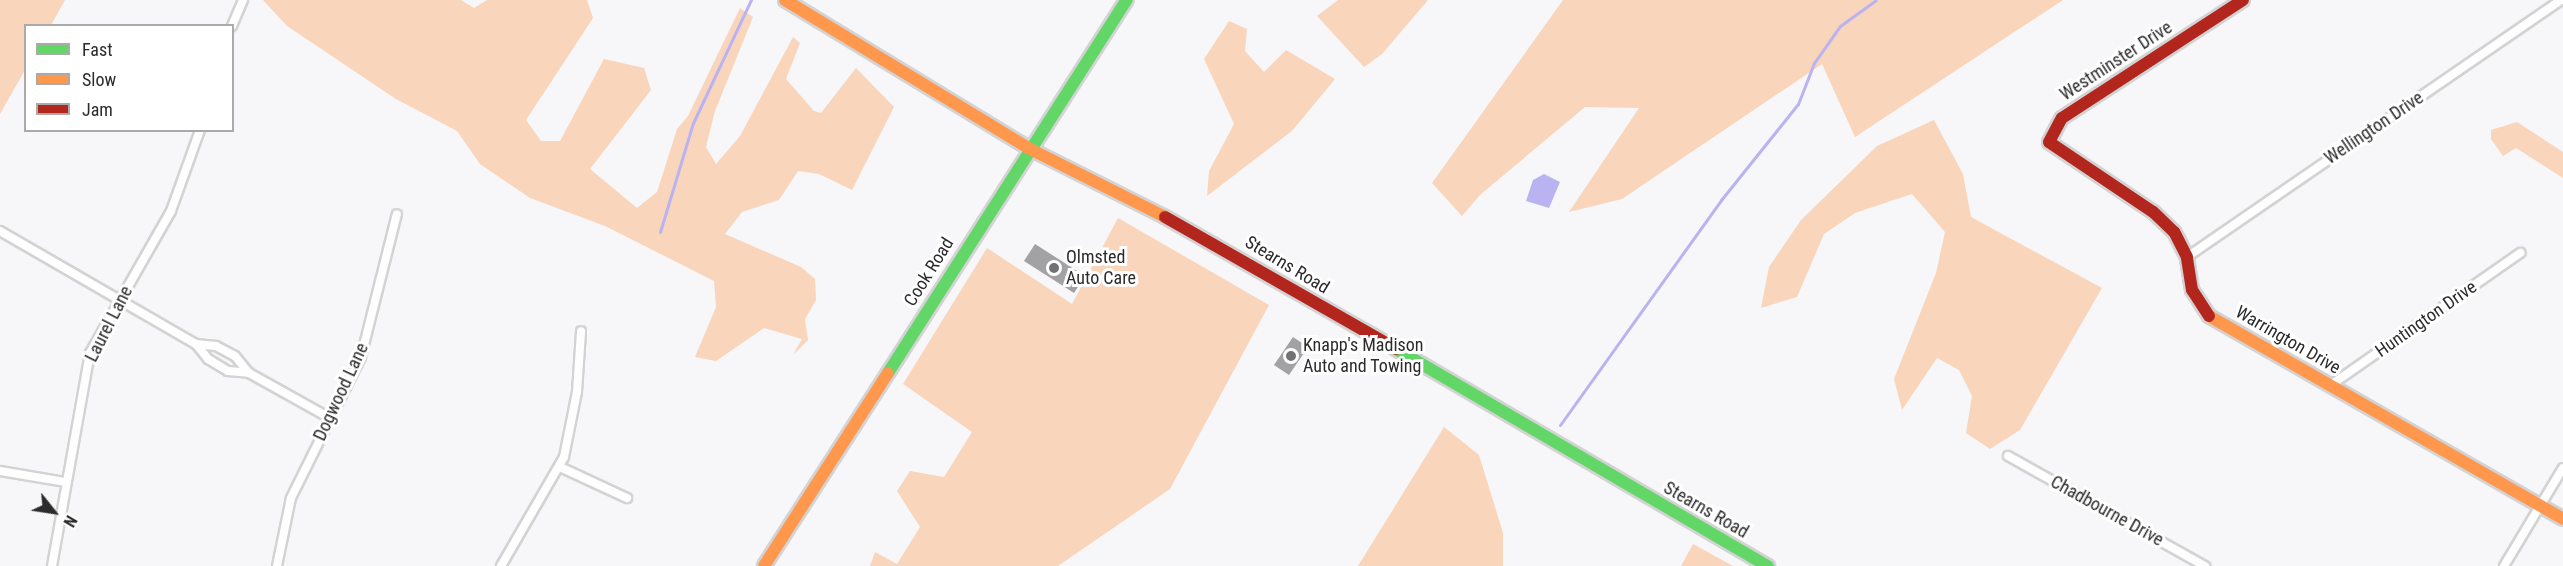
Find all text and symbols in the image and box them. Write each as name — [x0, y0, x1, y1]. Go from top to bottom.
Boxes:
street label: Westminster Drive — [2056, 17, 2176, 105]
legend — [24, 24, 234, 132]
text: Fast — [82, 39, 113, 60]
text: Slow — [82, 69, 116, 90]
street label: Wellington Drive — [2320, 87, 2428, 169]
text: Jam — [82, 99, 113, 120]
street label: Stearns Road — [1241, 231, 1333, 299]
street label: Cook Road — [900, 234, 958, 310]
place label: Olmsted Auto Care — [1066, 247, 1136, 290]
marker: Olmsted Auto Care — [1047, 261, 1061, 275]
street label: Huntington Drive — [2371, 276, 2481, 362]
street label: Laurel Lane — [81, 282, 137, 366]
street label: Warrington Drive — [2232, 301, 2344, 379]
place label: Knapp's Madison Auto and Towing — [1303, 335, 1423, 378]
street label: Dogwood Lane — [309, 340, 373, 444]
marker: Knapp's Madison Auto and Towing — [1284, 349, 1298, 363]
street label: Chadbourne Drive — [2047, 471, 2167, 551]
street label: Stearns Road — [1660, 477, 1752, 543]
north arrow — [24, 482, 84, 542]
text: N — [59, 512, 81, 530]

